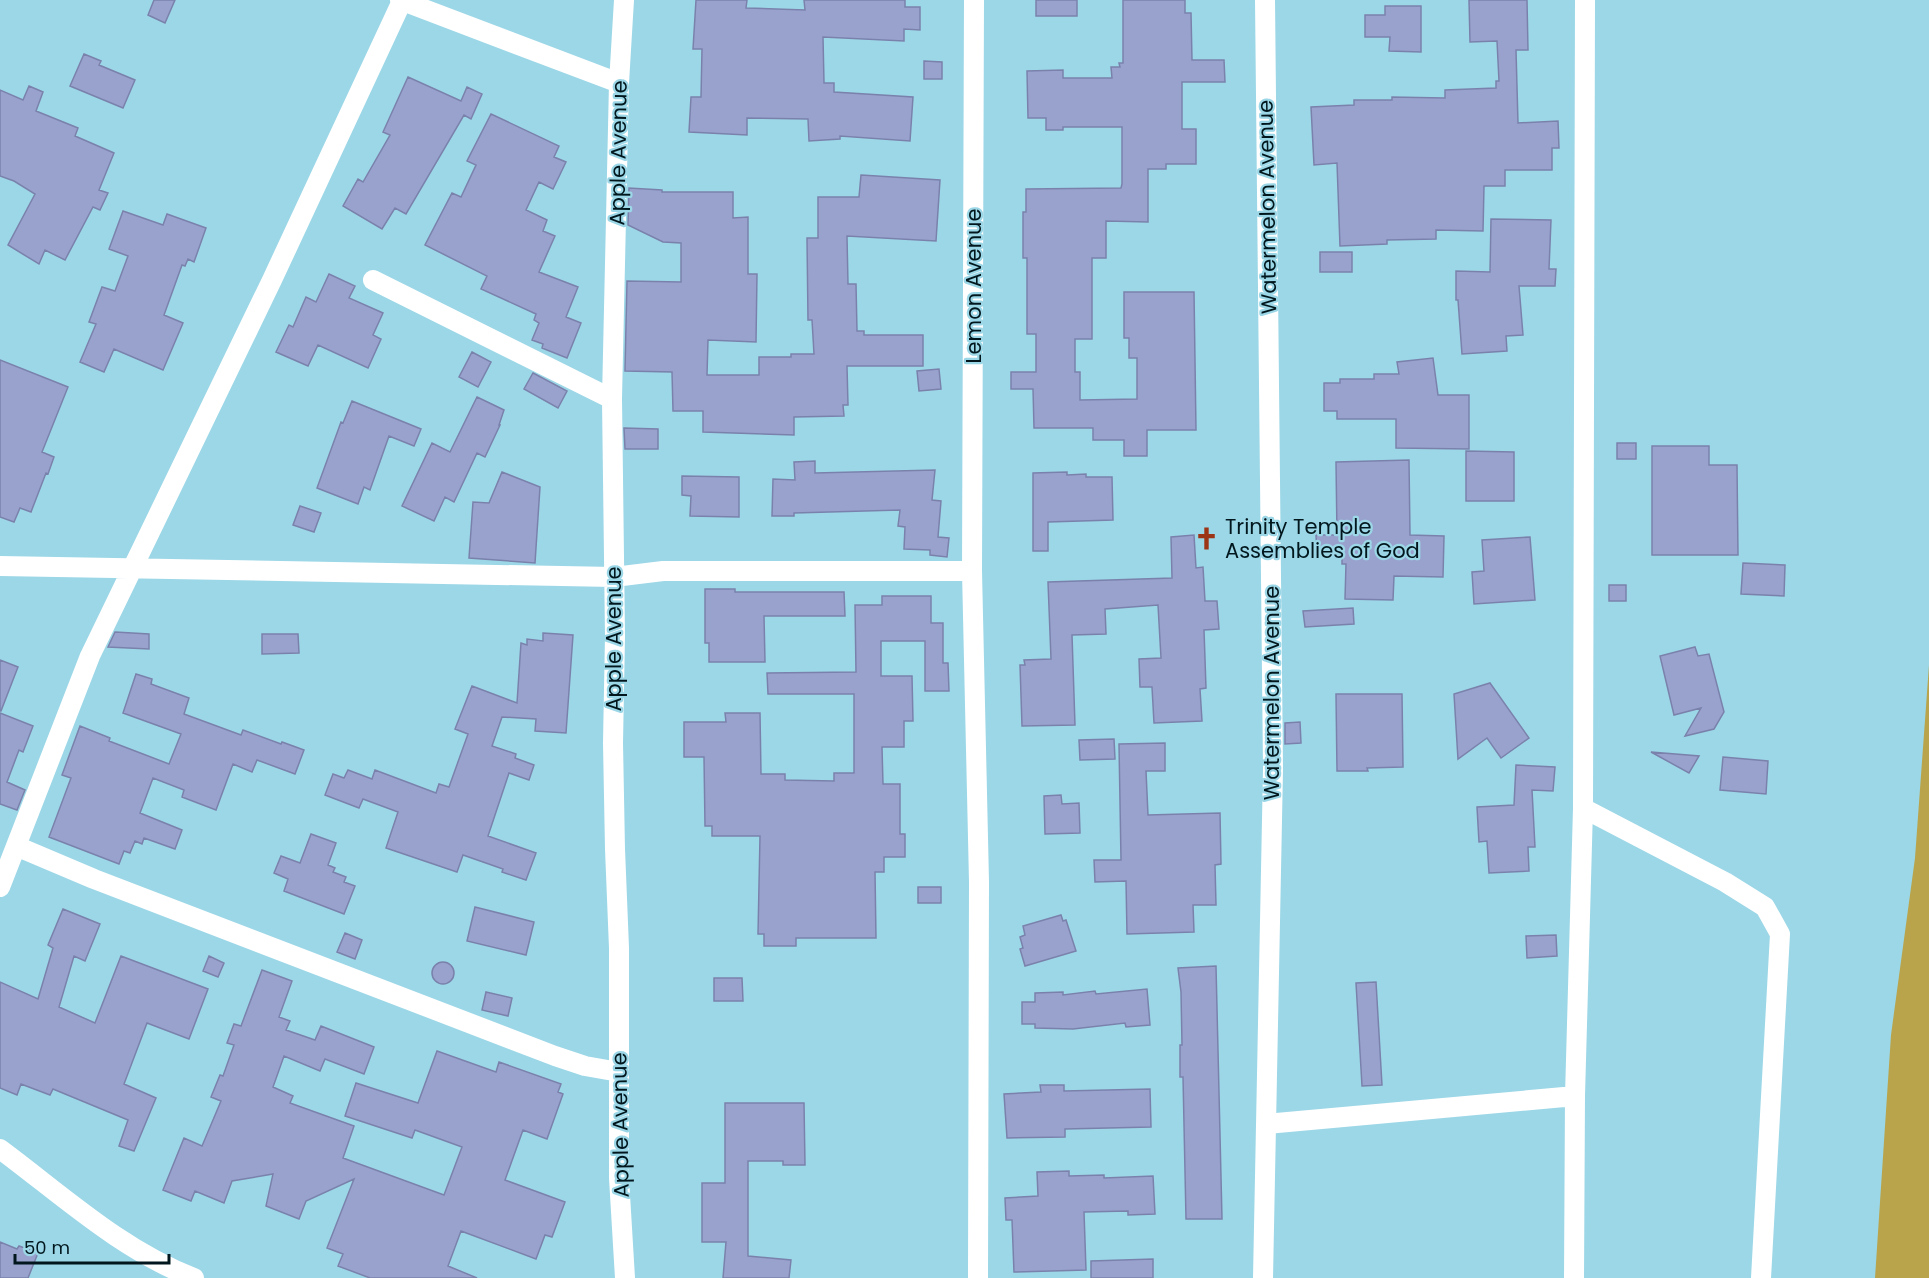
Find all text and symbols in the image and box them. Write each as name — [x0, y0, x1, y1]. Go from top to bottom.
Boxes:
street label: Apple Avenue — [602, 80, 634, 226]
street label: Watermelon Avenue — [1251, 100, 1283, 314]
street label: Lemon Avenue — [959, 208, 988, 364]
place label: Trinity Temple Assemblies of God — [1225, 512, 1420, 565]
church icon: Trinity Temple Assemblies of God — [1194, 525, 1220, 551]
street label: Apple Avenue — [599, 566, 628, 712]
street label: Watermelon Avenue — [1257, 586, 1286, 800]
street label: Apple Avenue — [604, 1052, 636, 1198]
scale bar — [15, 1227, 170, 1265]
text: 50 m — [24, 1235, 70, 1260]

